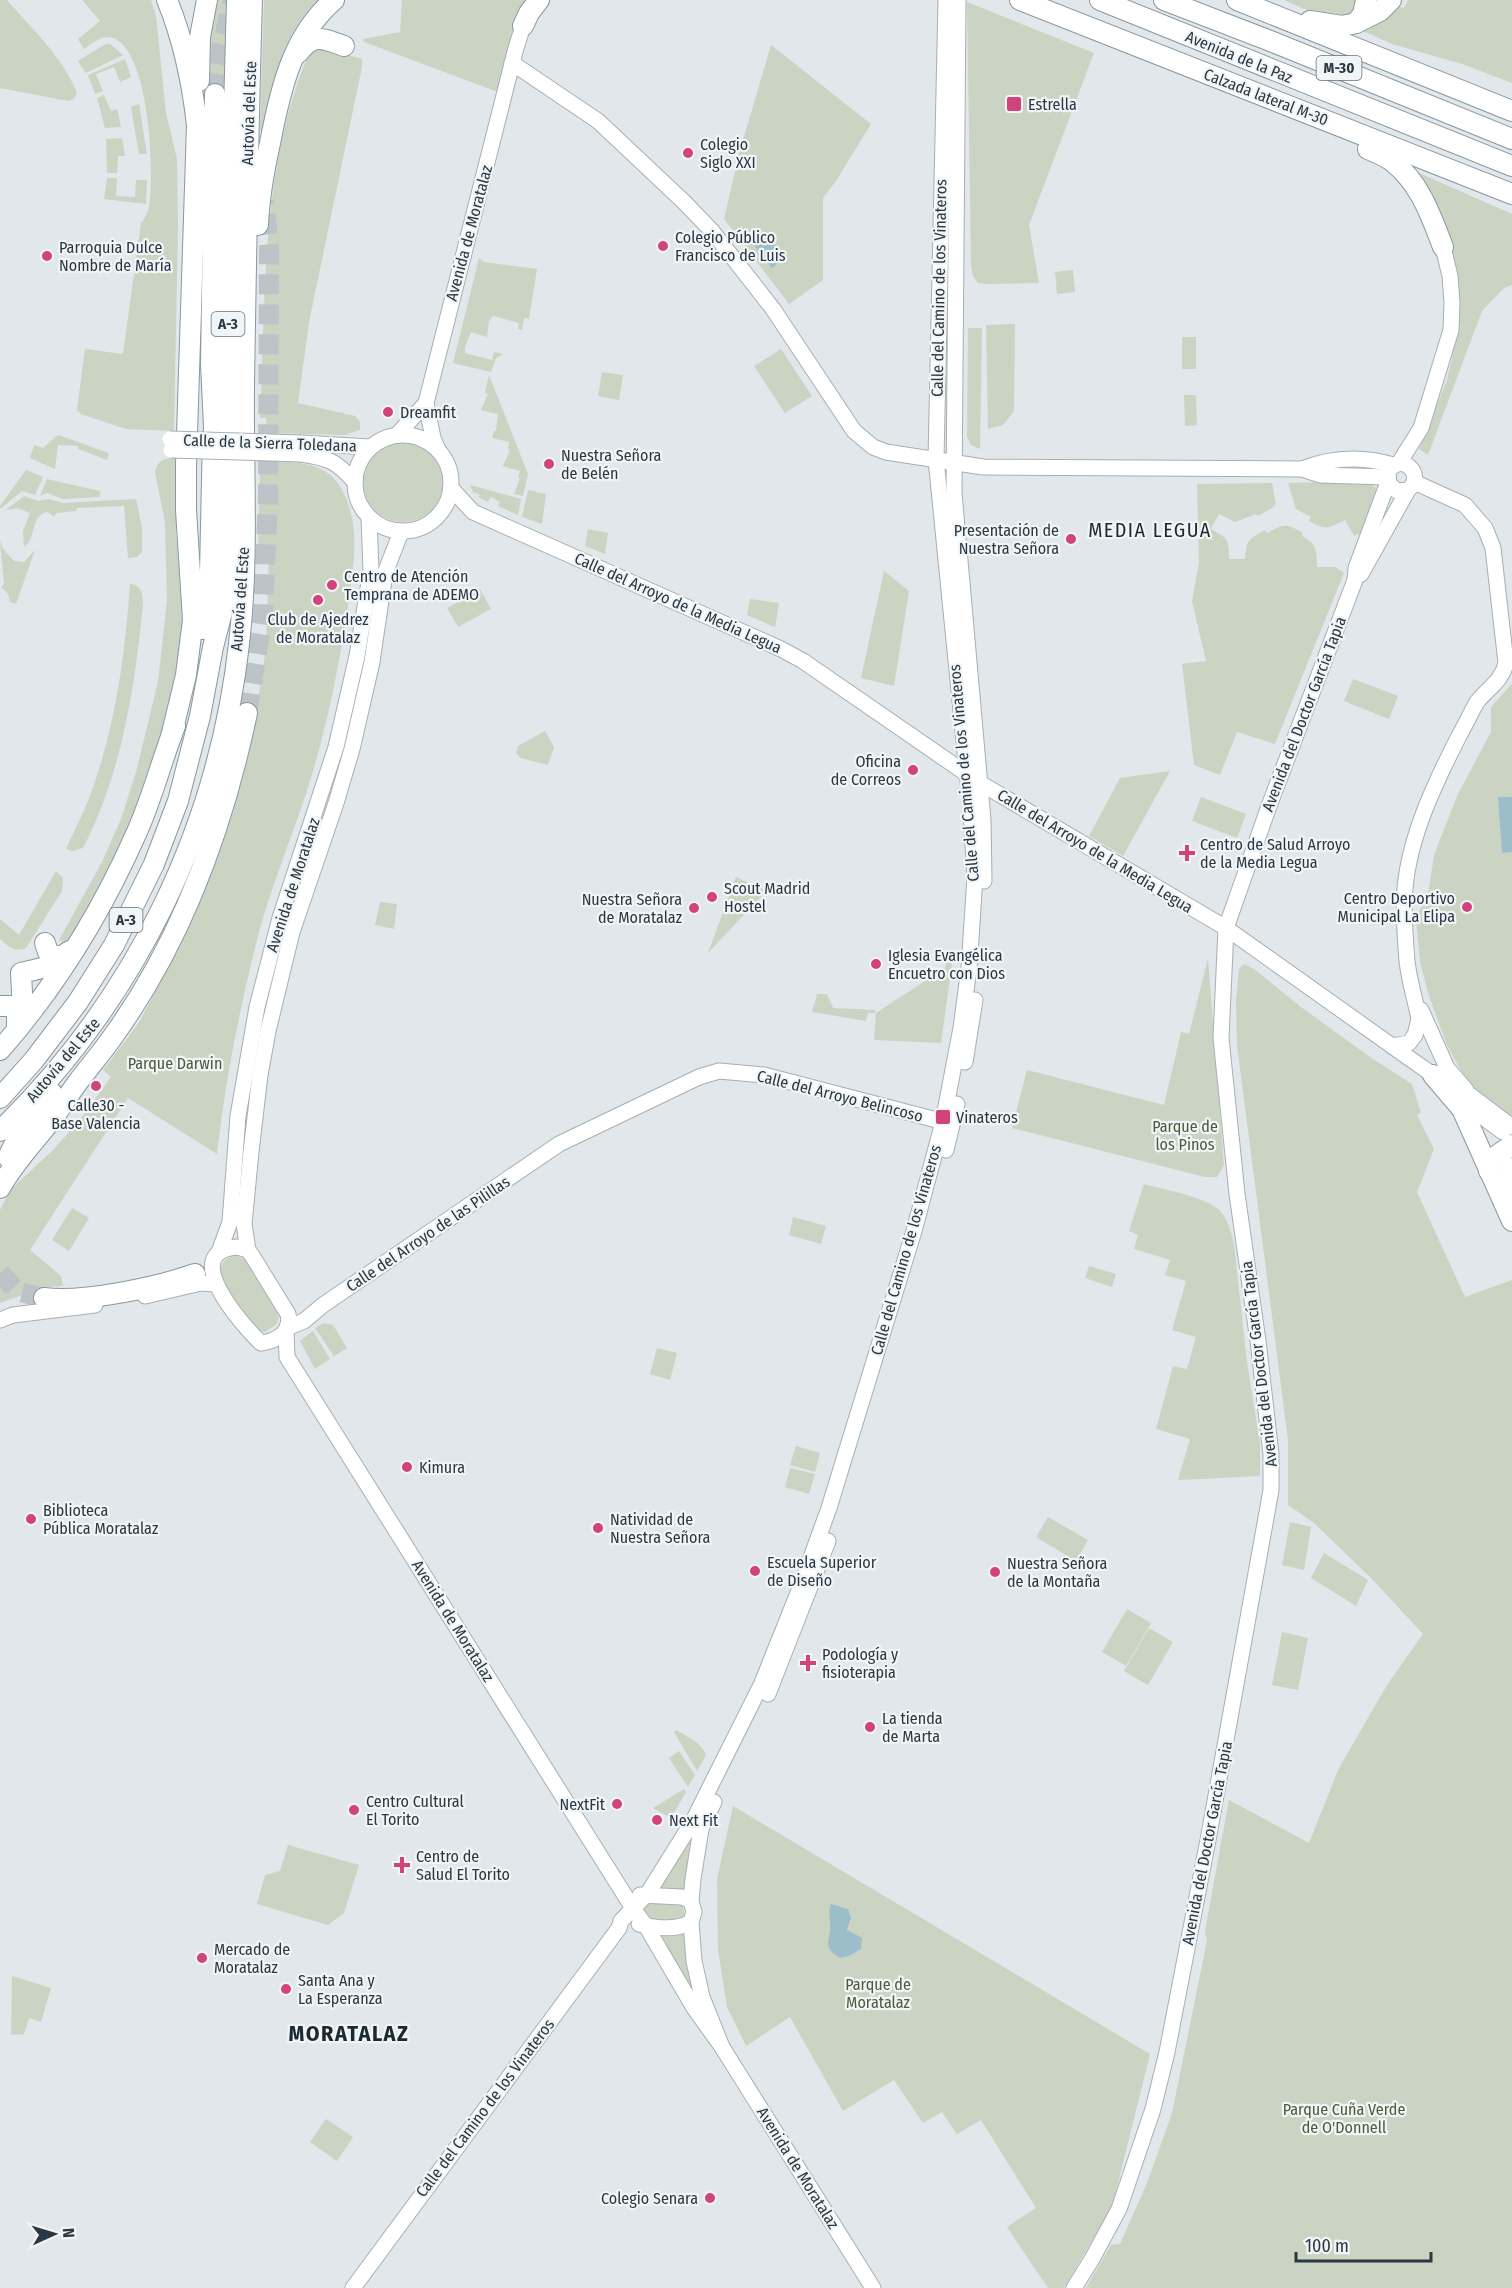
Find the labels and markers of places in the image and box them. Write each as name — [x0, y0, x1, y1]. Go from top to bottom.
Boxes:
marker: Estrella — [1005, 95, 1023, 113]
place label: Estrella — [1028, 95, 1077, 114]
place label: Colegio Siglo XXI — [700, 135, 756, 172]
marker: Colegio Siglo XXI — [681, 146, 695, 160]
place label: Colegio Público Francisco de Luis — [675, 228, 786, 265]
place label: Parroquia Dulce Nombre de María — [59, 238, 172, 275]
marker: Colegio Público Francisco de Luis — [656, 239, 670, 253]
marker: Parroquia Dulce Nombre de María — [40, 249, 54, 263]
place label: Dreamfit — [400, 403, 457, 422]
marker: Dreamfit — [381, 405, 395, 419]
place label: Nuestra Señora de Belén — [561, 446, 662, 483]
marker: Nuestra Señora de Belén — [542, 457, 556, 471]
place label: Presentación de Nuestra Señora — [954, 521, 1059, 558]
marker: Presentación de Nuestra Señora — [1064, 532, 1078, 546]
place label: Centro de Atención Temprana de ADEMO — [344, 567, 479, 604]
marker: Centro de Atención Temprana de ADEMO — [325, 578, 339, 592]
marker: Club de Ajedrez de Moratalaz — [311, 593, 325, 607]
place label: Club de Ajedrez de Moratalaz — [267, 610, 369, 647]
place label: Oficina de Correos — [831, 752, 901, 789]
marker: Oficina de Correos — [906, 763, 920, 777]
place label: Centro de Salud Arroyo de la Media Legua — [1200, 835, 1350, 872]
marker: Centro de Salud Arroyo de la Media Legua — [1178, 844, 1196, 862]
place label: Scout Madrid Hostel — [724, 879, 810, 916]
place label: Centro Deportivo Municipal La Elipa — [1337, 889, 1455, 926]
place label: Nuestra Señora de Moratalaz — [582, 890, 682, 927]
marker: Scout Madrid Hostel — [705, 890, 719, 904]
marker: Centro Deportivo Municipal La Elipa — [1460, 900, 1474, 914]
marker: Nuestra Señora de Moratalaz — [687, 901, 701, 915]
place label: Iglesia Evangélica Encuetro con Dios — [888, 946, 1005, 983]
marker: Iglesia Evangélica Encuetro con Dios — [869, 957, 883, 971]
marker: Calle30 - Base Valencia — [89, 1079, 103, 1093]
place label: Calle30 - Base Valencia — [51, 1096, 141, 1133]
marker: Vinateros — [934, 1108, 952, 1126]
place label: Vinateros — [956, 1108, 1018, 1127]
place label: Kimura — [419, 1458, 465, 1477]
marker: Kimura — [400, 1460, 414, 1474]
place label: Biblioteca Pública Moratalaz — [43, 1501, 158, 1538]
place label: Natividad de Nuestra Señora — [610, 1510, 711, 1547]
marker: Biblioteca Pública Moratalaz — [24, 1512, 38, 1526]
marker: Natividad de Nuestra Señora — [591, 1521, 605, 1535]
place label: Escuela Superior de Diseño — [767, 1553, 877, 1590]
place label: Nuestra Señora de la Montaña — [1007, 1554, 1108, 1591]
marker: Escuela Superior de Diseño — [748, 1564, 762, 1578]
marker: Nuestra Señora de la Montaña — [988, 1565, 1002, 1579]
place label: Podología y fisioterapia — [822, 1645, 899, 1682]
marker: Podología y fisioterapia — [799, 1654, 817, 1672]
place label: La tienda de Marta — [882, 1709, 943, 1746]
marker: La tienda de Marta — [863, 1720, 877, 1734]
place label: Centro Cultural El Torito — [366, 1792, 464, 1829]
place label: NextFit — [560, 1795, 606, 1814]
marker: NextFit — [610, 1797, 624, 1811]
marker: Centro Cultural El Torito — [347, 1803, 361, 1817]
place label: Next Fit — [669, 1811, 719, 1830]
marker: Next Fit — [650, 1813, 664, 1827]
place label: Centro de Salud El Torito — [416, 1847, 510, 1884]
marker: Centro de Salud El Torito — [393, 1856, 411, 1874]
place label: Mercado de Moratalaz — [214, 1940, 290, 1977]
marker: Mercado de Moratalaz — [195, 1951, 209, 1965]
place label: Santa Ana y La Esperanza — [298, 1971, 383, 2008]
marker: Santa Ana y La Esperanza — [279, 1982, 293, 1996]
place label: Colegio Senara — [601, 2189, 698, 2208]
marker: Colegio Senara — [703, 2191, 717, 2205]

